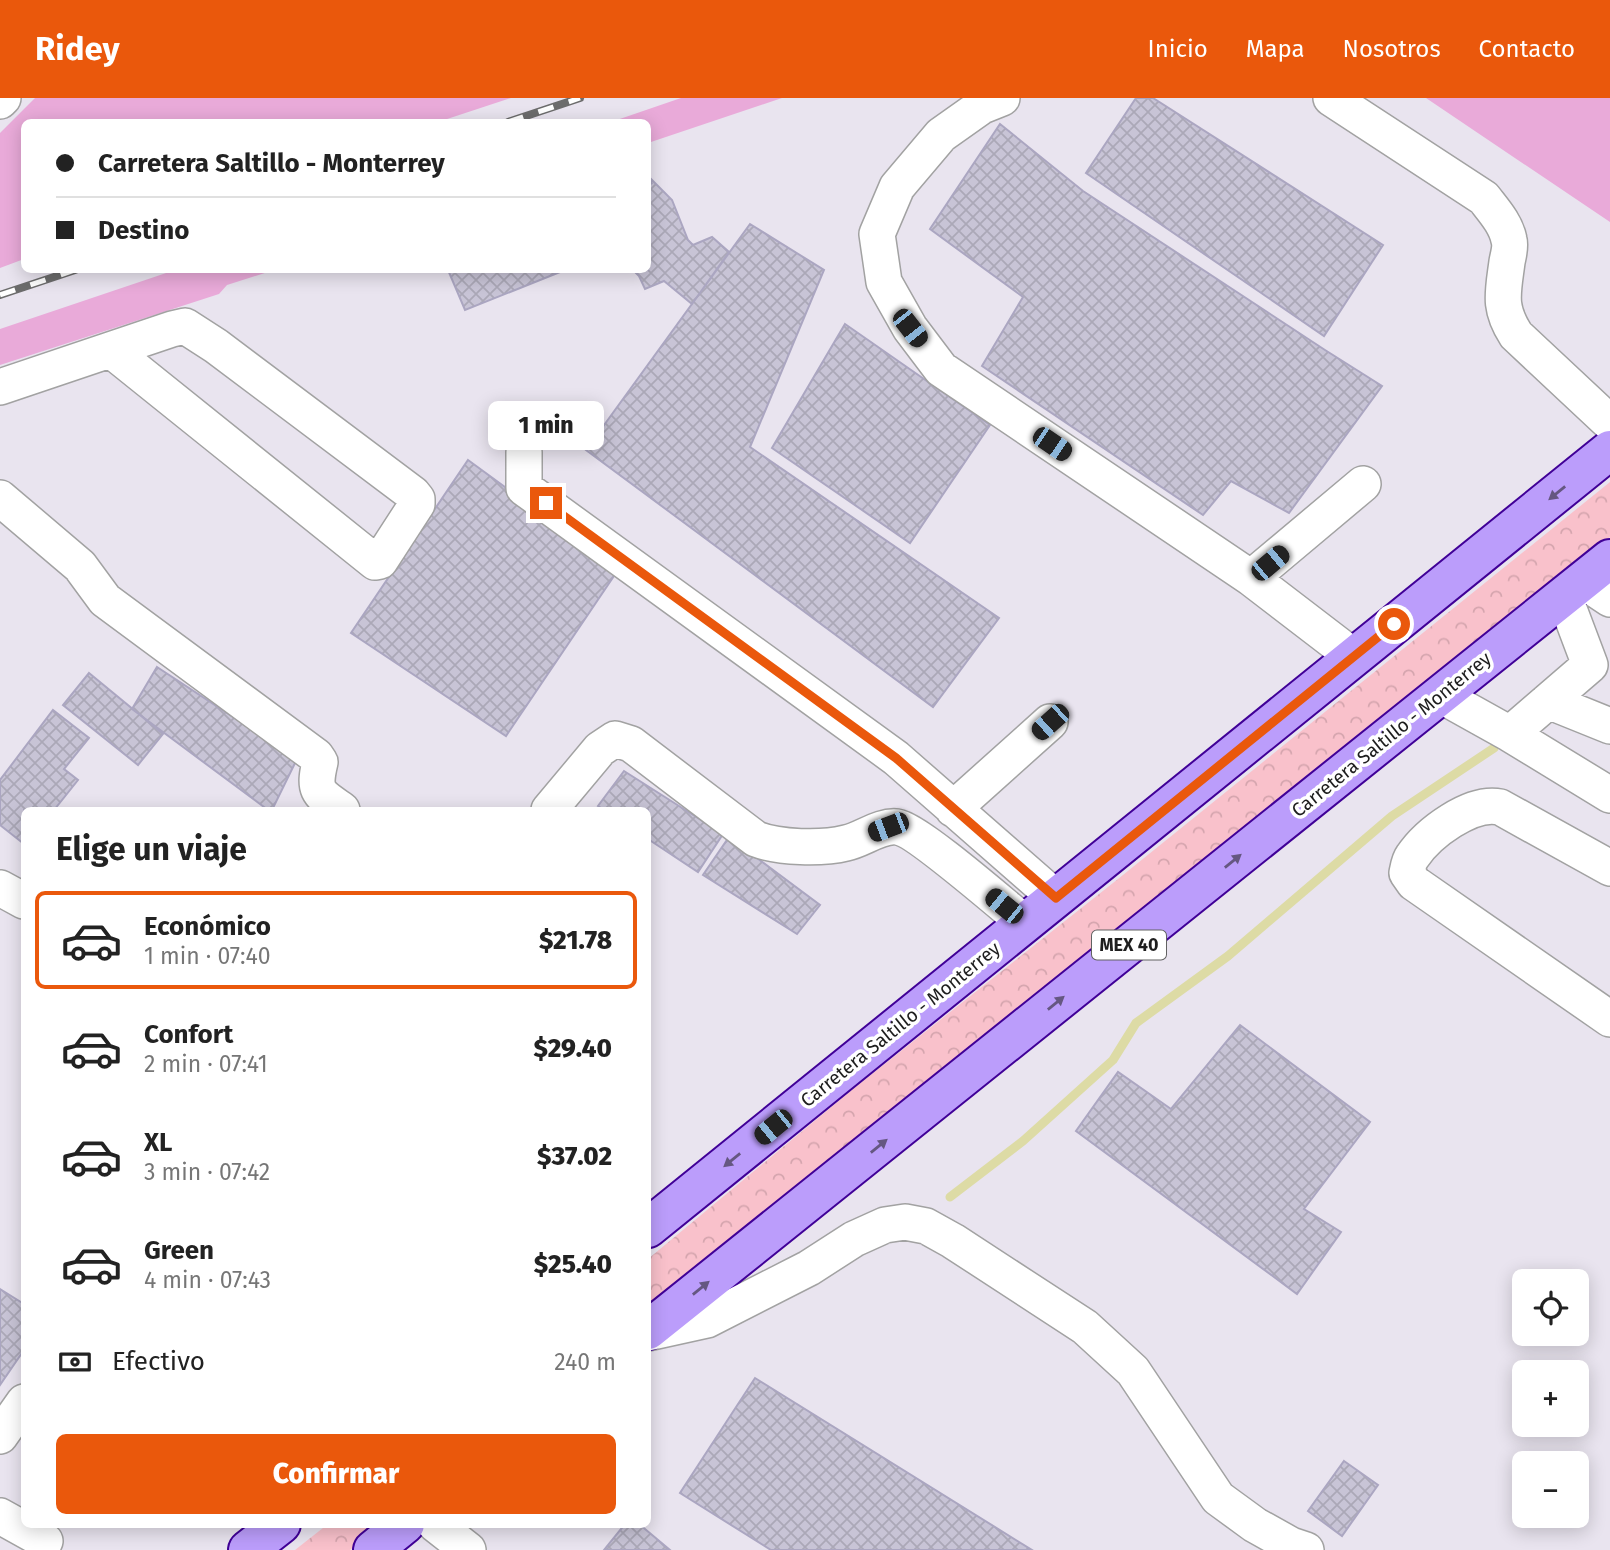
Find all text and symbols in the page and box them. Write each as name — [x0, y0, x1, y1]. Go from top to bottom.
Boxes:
text: Ridey — [35, 29, 120, 69]
text: Inicio — [1148, 35, 1208, 63]
text: Mapa — [1246, 35, 1305, 63]
text: Nosotros — [1343, 35, 1441, 63]
text: Contacto — [1479, 35, 1575, 63]
text: Carretera Saltillo - Monterrey — [98, 148, 445, 179]
text: Destino — [98, 215, 189, 246]
car — [889, 305, 932, 351]
callout: 1 min — [488, 402, 604, 450]
text: 1 min — [518, 411, 574, 439]
car — [1029, 424, 1076, 464]
one-way arrow — [1548, 485, 1565, 500]
route end — [530, 487, 562, 519]
car — [1248, 541, 1293, 585]
route start — [1378, 608, 1410, 640]
street label: Carretera Saltillo - Monterrey — [1287, 646, 1496, 822]
car — [1028, 700, 1073, 744]
car — [865, 810, 912, 844]
text: Elige un viaje — [56, 830, 247, 868]
one-way arrow — [1224, 853, 1242, 868]
car — [982, 885, 1027, 927]
icon: car — [60, 909, 123, 972]
text: Económico — [144, 911, 271, 942]
text: $21.78 — [539, 925, 612, 956]
road number: MEX 40 — [1092, 930, 1166, 960]
street label: Carretera Saltillo - Monterrey — [796, 936, 1005, 1112]
text: 1 min · 07:40 — [144, 942, 271, 970]
one-way arrow — [1047, 996, 1065, 1011]
icon: car — [60, 1017, 123, 1080]
text: Confort — [144, 1019, 233, 1050]
text: $29.40 — [533, 1033, 612, 1064]
text: 2 min · 07:41 — [144, 1050, 268, 1078]
car — [751, 1106, 796, 1148]
icon: car — [60, 1125, 123, 1188]
text: XL — [144, 1127, 172, 1158]
one-way arrow — [869, 1138, 887, 1153]
text: $37.02 — [537, 1141, 612, 1172]
one-way arrow — [724, 1152, 742, 1167]
text: 3 min · 07:42 — [144, 1158, 270, 1186]
icon: car — [60, 1233, 123, 1296]
text: Green — [144, 1235, 214, 1266]
text: $25.40 — [534, 1249, 612, 1280]
text: 4 min · 07:43 — [144, 1266, 271, 1294]
map controls — [1512, 1269, 1589, 1528]
button: locate — [1512, 1269, 1589, 1346]
one-way arrow — [691, 1280, 709, 1295]
icon: cash — [56, 1343, 94, 1381]
text: Efectivo — [112, 1346, 205, 1377]
text: 240 m — [554, 1348, 616, 1376]
button: + — [1512, 1360, 1589, 1437]
button: Confirmar — [56, 1434, 616, 1514]
button: − — [1512, 1451, 1589, 1528]

